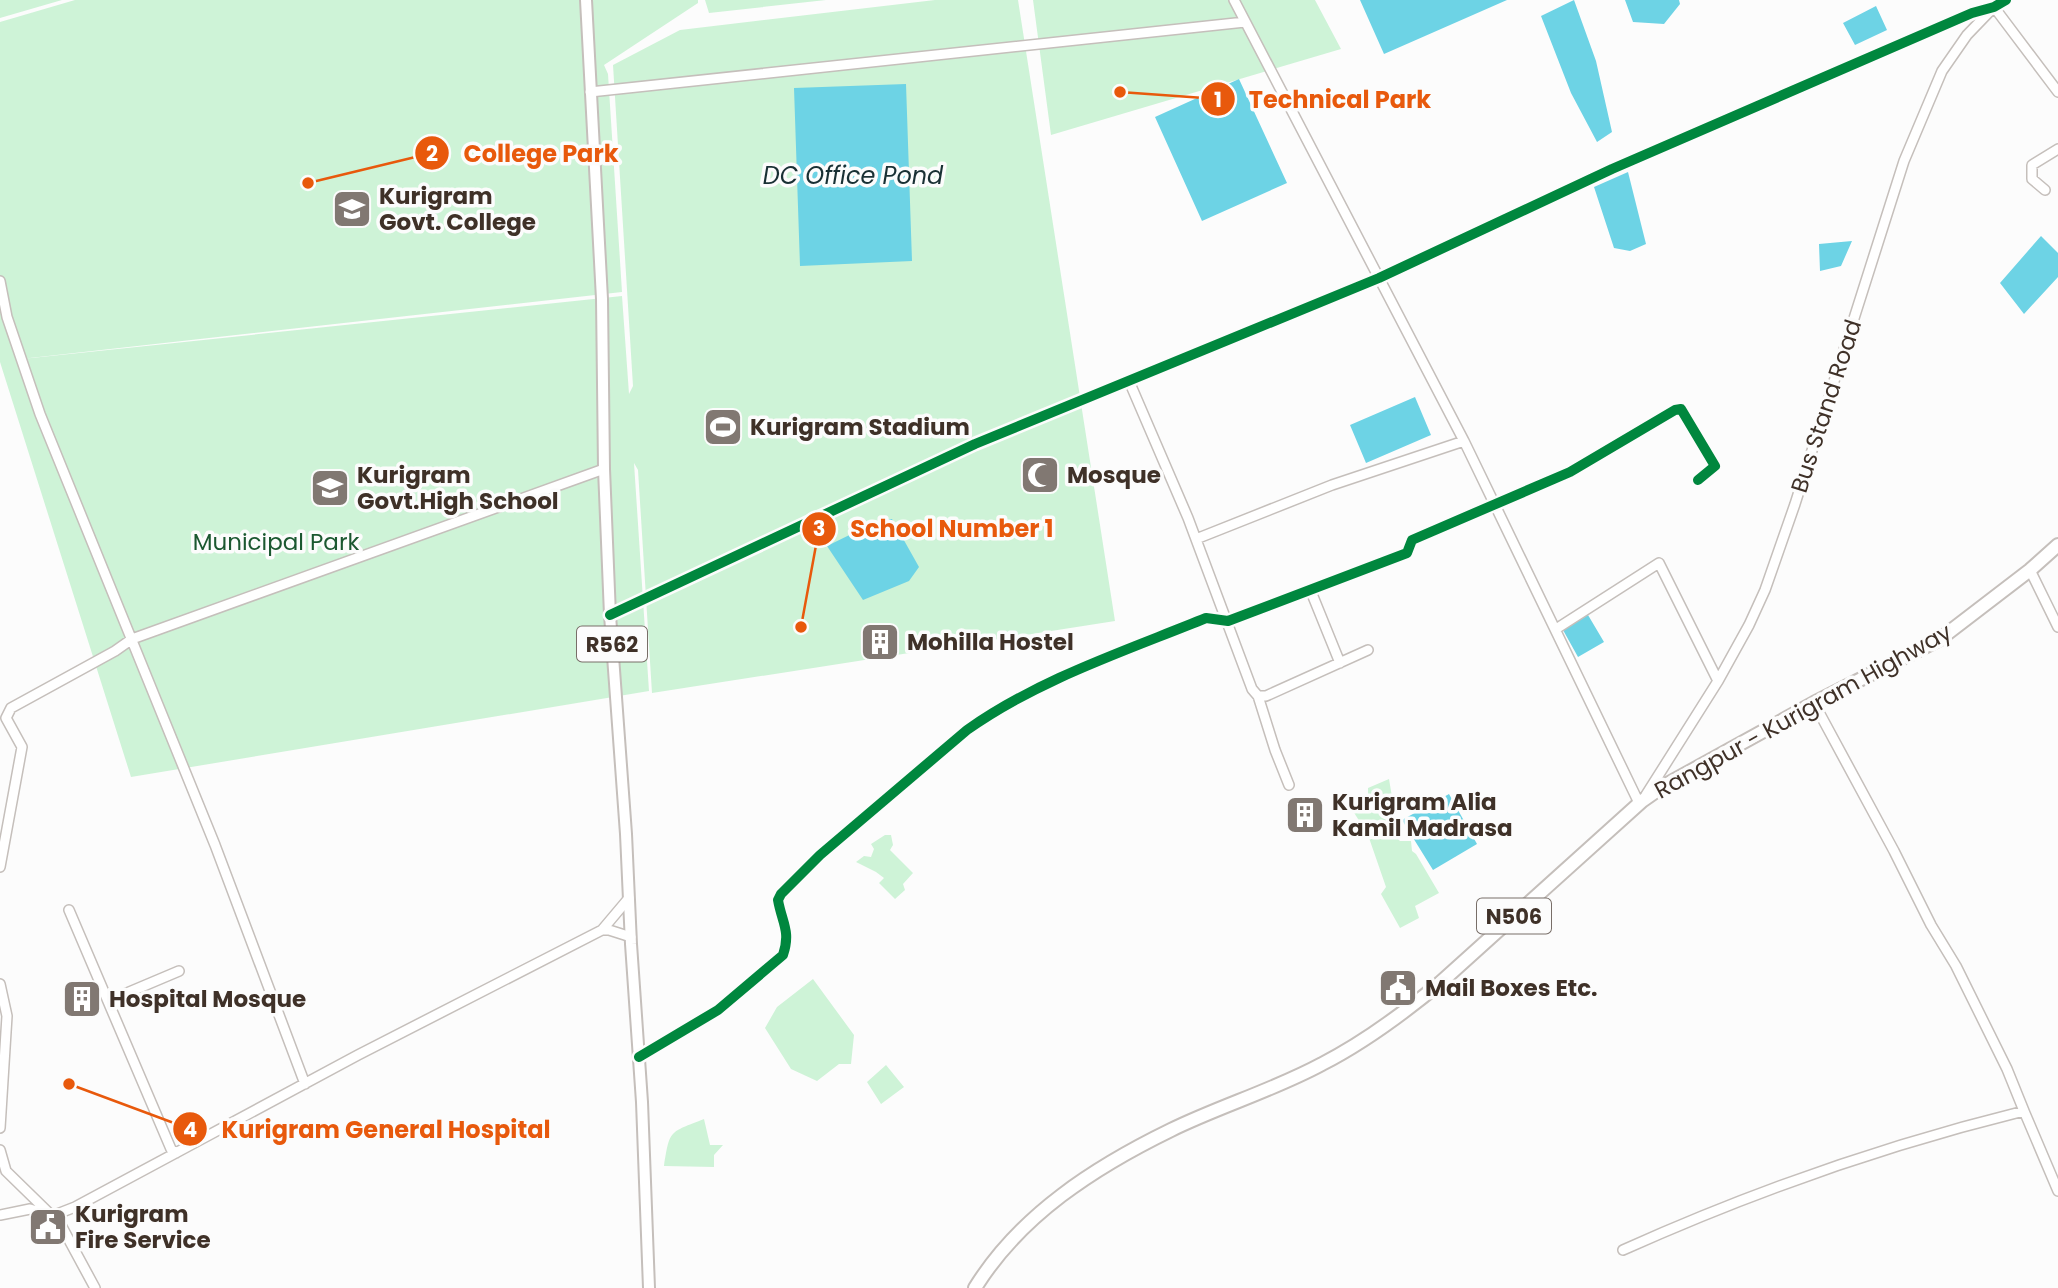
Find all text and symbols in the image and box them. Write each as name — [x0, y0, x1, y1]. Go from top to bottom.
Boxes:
callout: Technical Park — [1200, 77, 1446, 122]
text: Technical Park — [1249, 83, 1431, 116]
text: 1 — [1214, 85, 1222, 114]
callout: College Park — [414, 131, 632, 176]
text: College Park — [463, 137, 619, 170]
text: 2 — [426, 139, 438, 168]
water label: DC Office Pond — [763, 159, 944, 192]
place label: Kurigram Govt. College — [379, 180, 536, 238]
school or university icon: Kurigram Govt. College — [331, 188, 373, 230]
street label: Bus Stand Road — [1783, 315, 1869, 497]
sports icon: Kurigram Stadium — [702, 406, 744, 448]
place label: Kurigram Stadium — [750, 411, 970, 443]
mosque icon: Mosque — [1019, 454, 1061, 496]
place label: Kurigram Govt.High School — [357, 459, 559, 517]
place label: Mosque — [1067, 459, 1161, 491]
school or university icon: Kurigram Govt.High School — [309, 467, 351, 509]
callout: School Number 1 — [801, 507, 1068, 552]
text: School Number 1 — [850, 512, 1054, 545]
text: 3 — [813, 514, 825, 543]
park label: Municipal Park — [193, 526, 359, 558]
street label: Rangpur - Kurigram Highway — [1649, 616, 1957, 806]
building icon: Mohilla Hostel — [859, 621, 901, 663]
road number: R562 — [577, 626, 647, 662]
place label: Mohilla Hostel — [907, 626, 1074, 658]
place label: Kurigram Alia Kamil Madrasa — [1332, 786, 1513, 844]
building icon: Kurigram Alia Kamil Madrasa — [1284, 794, 1326, 836]
road number: N506 — [1477, 898, 1551, 934]
public building icon: Mail Boxes Etc. — [1377, 967, 1419, 1009]
place label: Mail Boxes Etc. — [1425, 972, 1598, 1004]
building icon: Hospital Mosque — [61, 978, 103, 1020]
place label: Hospital Mosque — [109, 983, 306, 1015]
callout: Kurigram General Hospital — [173, 1107, 565, 1152]
text: Kurigram General Hospital — [221, 1113, 551, 1146]
text: 4 — [183, 1115, 197, 1144]
place label: Kurigram Fire Service — [75, 1198, 211, 1256]
public building icon: Kurigram Fire Service — [27, 1206, 69, 1248]

